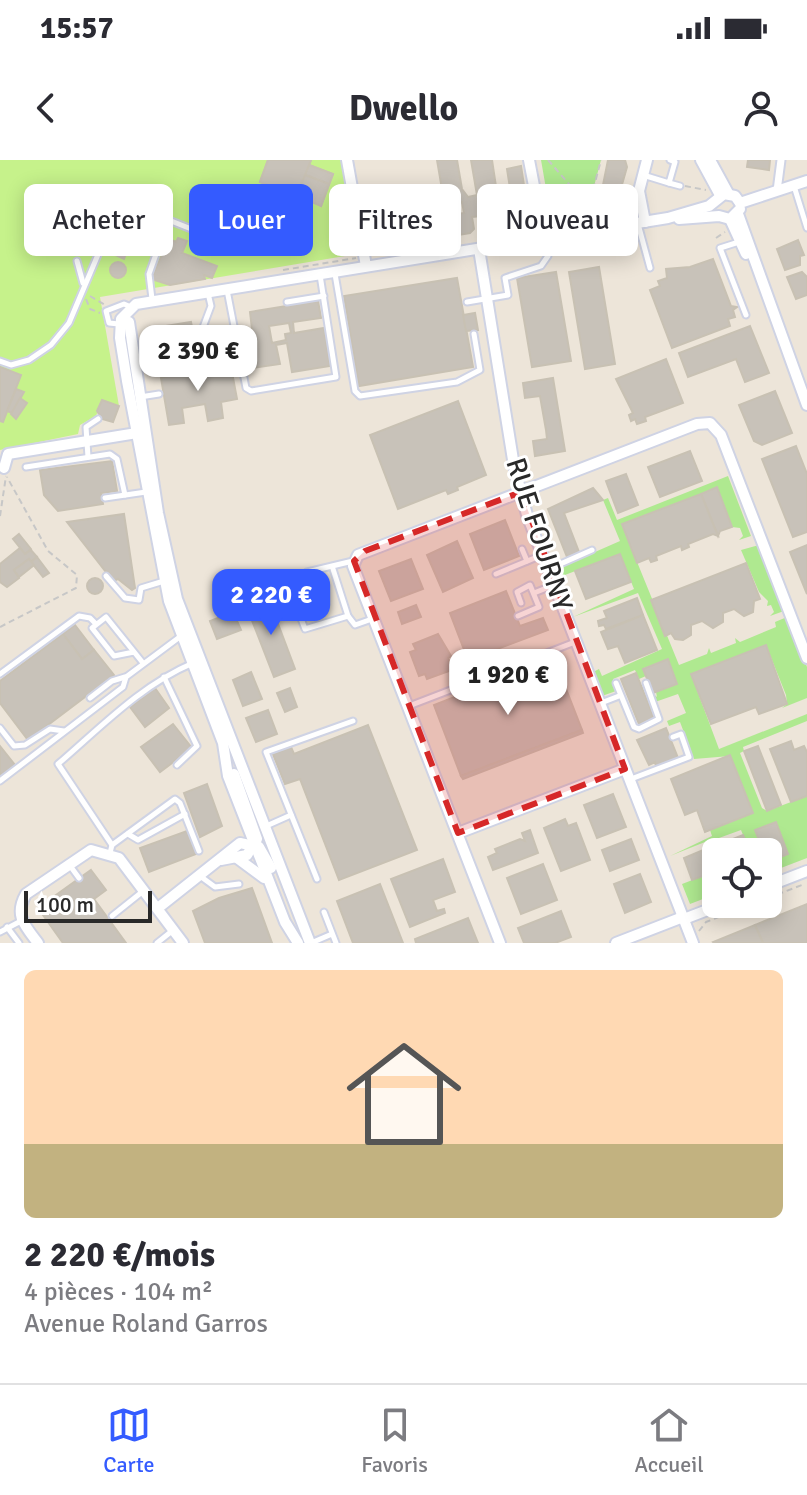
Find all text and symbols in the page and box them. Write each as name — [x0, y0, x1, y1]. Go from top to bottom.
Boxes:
text: 15:57 — [40, 10, 114, 47]
icon: back — [24, 86, 68, 130]
text: Dwello — [349, 86, 458, 131]
icon: person — [739, 86, 783, 130]
chip: Acheter — [24, 184, 173, 256]
chip: Louer — [189, 184, 313, 256]
chip: Filtres — [329, 184, 461, 256]
chip: Nouveau — [477, 184, 638, 256]
pin: 2 390 € — [124, 325, 272, 393]
text: 2 390 € — [157, 335, 239, 367]
street label: RUE FOURNY — [498, 454, 580, 615]
pin: 2 220 € — [197, 569, 345, 637]
text: 2 220 € — [230, 579, 312, 611]
pin: 1 920 € — [434, 649, 582, 717]
text: 1 920 € — [467, 659, 549, 691]
map controls — [702, 838, 782, 918]
button: locate — [702, 838, 782, 918]
scale bar — [24, 887, 152, 923]
text: 100 m — [36, 891, 94, 918]
icon: home — [332, 1022, 476, 1166]
text: 2 220 €/mois — [24, 1234, 215, 1276]
text: 4 pièces · 104 m² — [24, 1276, 213, 1308]
text: Avenue Roland Garros — [24, 1308, 268, 1340]
tab: Carte — [103, 1403, 155, 1478]
tab: Favoris — [361, 1403, 428, 1478]
tab: Accueil — [634, 1403, 704, 1478]

